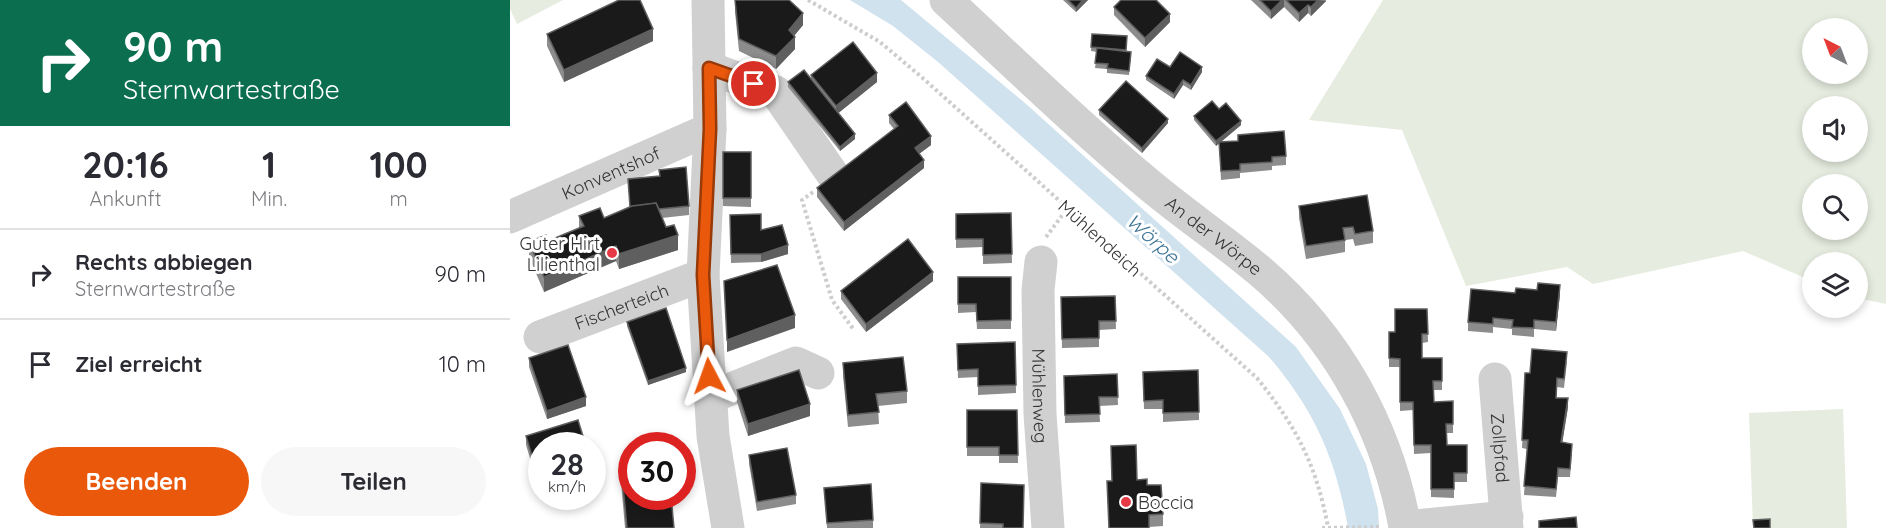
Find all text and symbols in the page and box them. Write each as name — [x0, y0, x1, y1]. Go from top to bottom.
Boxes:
north arrow — [1802, 18, 1868, 84]
map controls — [1802, 18, 1868, 318]
text: 90 m — [123, 20, 223, 73]
icon: right — [24, 24, 102, 102]
pin — [728, 58, 779, 109]
icon: arrive — [737, 67, 770, 100]
text: Sternwartestraße — [123, 72, 340, 106]
button: sound — [1802, 96, 1868, 162]
street label: Konventshof — [558, 141, 664, 204]
text: 20:16 — [82, 142, 169, 187]
text: 1 — [262, 142, 276, 187]
text: 100 — [369, 142, 428, 187]
button: search — [1802, 174, 1868, 240]
text: Ankunft — [89, 186, 162, 211]
text: Min. — [251, 186, 287, 211]
text: m — [389, 186, 408, 211]
street label: An der Wörpe — [1161, 191, 1267, 280]
street label: Mühlendeich — [1054, 195, 1146, 281]
water label: Wörpe — [1121, 208, 1185, 269]
place label: Guter Hirt Lilienthal — [519, 232, 600, 276]
marker: Guter Hirt Lilienthal — [605, 246, 619, 260]
text: Rechts abbiegen — [75, 248, 253, 276]
button: layers — [1802, 252, 1868, 318]
icon: right — [24, 258, 57, 291]
text: 90 m — [435, 260, 486, 288]
text: Sternwartestraße — [75, 276, 236, 301]
street label: Fischerteich — [571, 278, 672, 334]
position arrow — [677, 344, 741, 408]
icon: arrive — [24, 348, 57, 381]
street label: Mühlenweg — [1027, 348, 1054, 444]
text: Ziel erreicht — [75, 350, 203, 378]
text: 10 m — [439, 350, 486, 378]
street label: Zollpfad — [1486, 412, 1515, 484]
speed limit sign: 30 — [618, 432, 696, 510]
text: 28 — [550, 445, 584, 483]
button: Beenden — [24, 447, 249, 516]
button: Teilen — [261, 447, 486, 516]
text: km/h — [548, 477, 586, 496]
place label: Boccia — [1138, 491, 1194, 514]
marker: Boccia — [1119, 495, 1133, 509]

